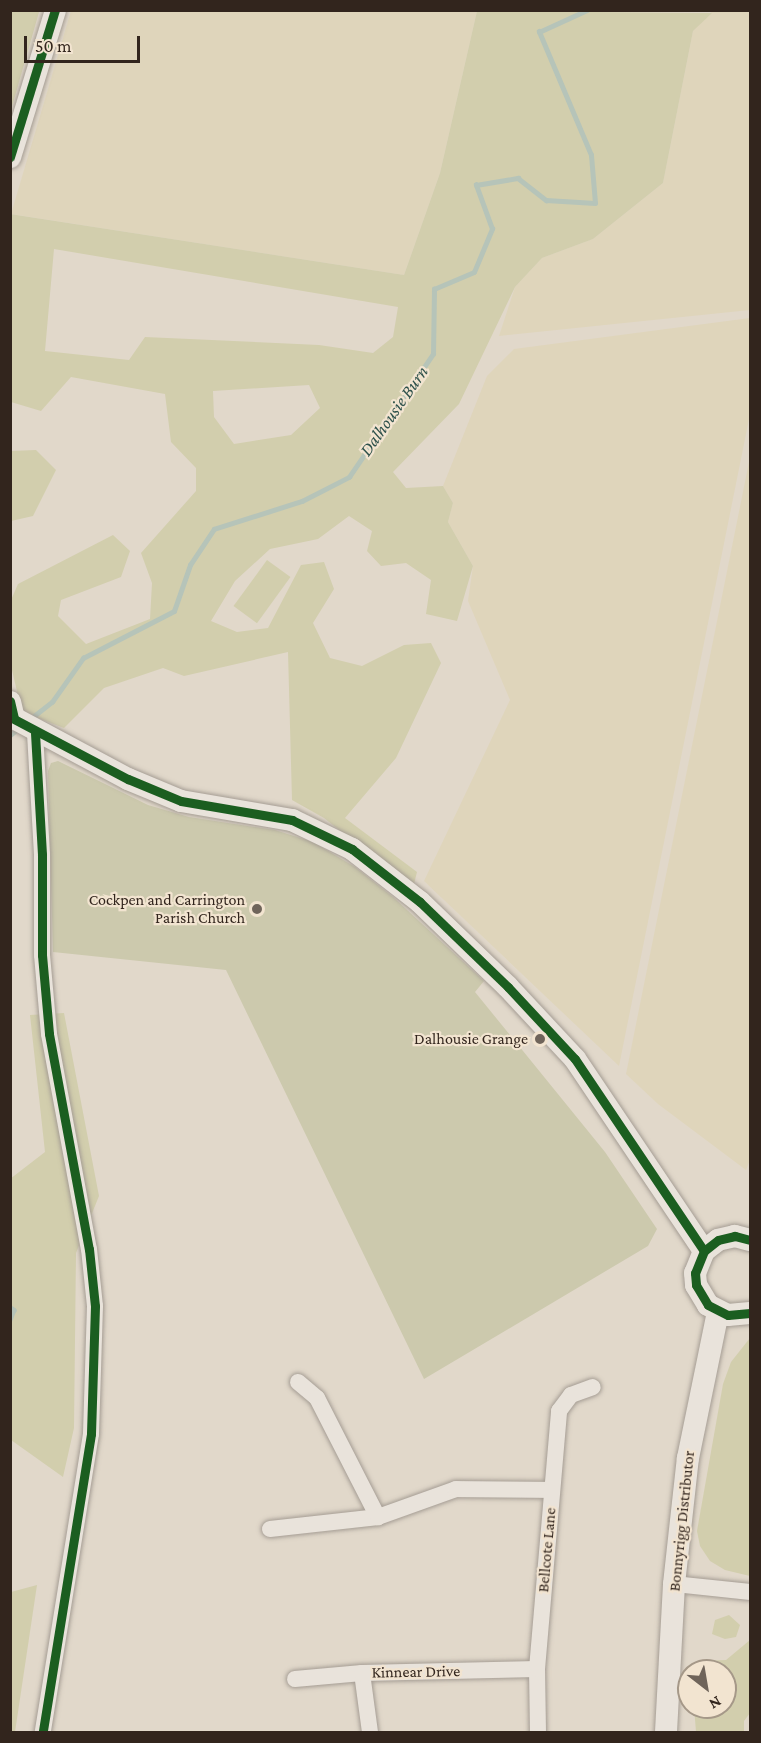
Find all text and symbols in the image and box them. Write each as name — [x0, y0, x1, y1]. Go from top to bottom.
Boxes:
scale bar — [27, 24, 142, 62]
text: 50 m — [35, 36, 72, 56]
water label: Dalhousie Burn — [355, 362, 433, 460]
place label: Cockpen and Carrington Parish Church — [89, 890, 245, 928]
marker: Cockpen and Carrington Parish Church — [250, 902, 264, 916]
place label: Dalhousie Grange — [414, 1029, 528, 1049]
marker: Dalhousie Grange — [533, 1032, 547, 1046]
street label: Bonnyrigg Distributor — [665, 1450, 699, 1592]
street label: Bellcote Lane — [534, 1507, 560, 1593]
north arrow — [677, 1659, 737, 1719]
street label: Kinnear Drive — [372, 1662, 460, 1682]
text: N — [706, 1693, 725, 1713]

